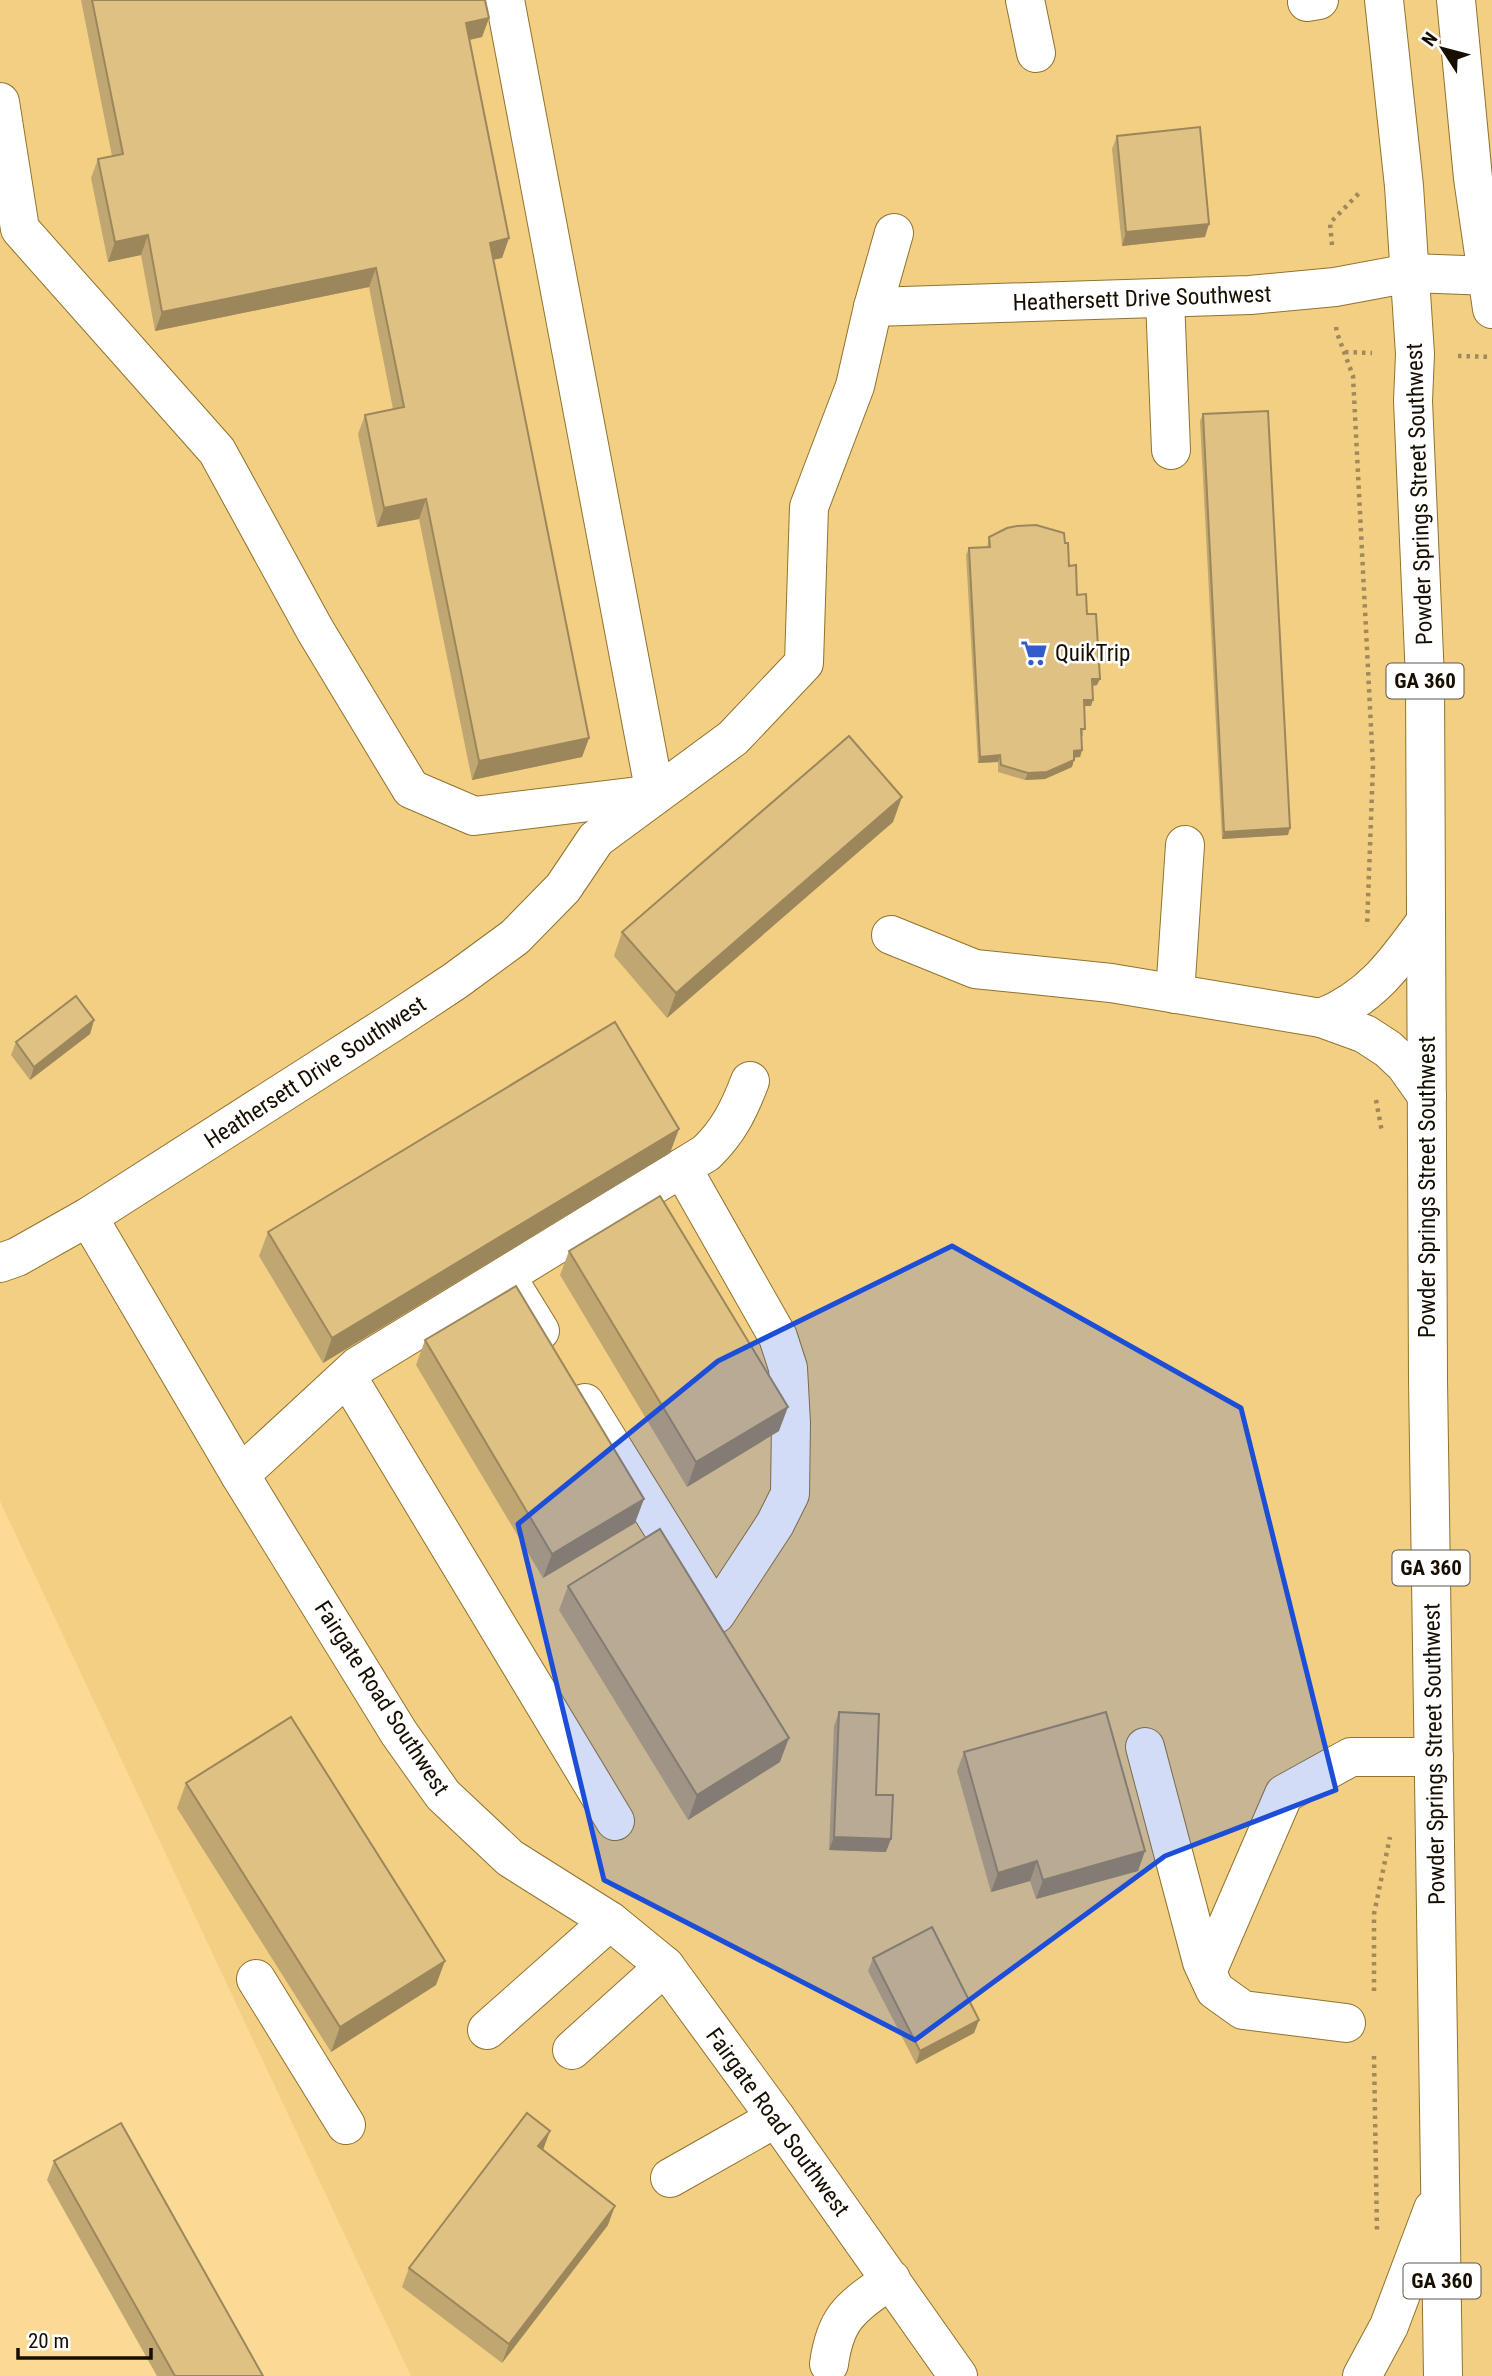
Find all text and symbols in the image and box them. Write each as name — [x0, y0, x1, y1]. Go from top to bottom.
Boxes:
north arrow — [1408, 14, 1478, 84]
text: N — [1417, 28, 1442, 51]
street label: Heathersett Drive Southwest — [1012, 280, 1272, 317]
street label: Powder Springs Street Southwest — [1401, 343, 1438, 645]
supermarket icon: QuikTrip — [1019, 638, 1049, 668]
place label: QuikTrip — [1055, 640, 1130, 667]
road number: GA 360 — [1386, 664, 1464, 698]
street label: Heathersett Drive Southwest — [199, 991, 431, 1154]
street label: Powder Springs Street Southwest — [1414, 1036, 1441, 1338]
road number: GA 360 — [1392, 1550, 1470, 1586]
street label: Fairgate Road Southwest — [309, 1596, 454, 1800]
street label: Powder Springs Street Southwest — [1418, 1603, 1451, 1905]
street label: Fairgate Road Southwest — [700, 2023, 855, 2222]
road number: GA 360 — [1404, 2264, 1480, 2298]
scale bar — [18, 2316, 150, 2360]
text: 20 m — [28, 2329, 69, 2353]

